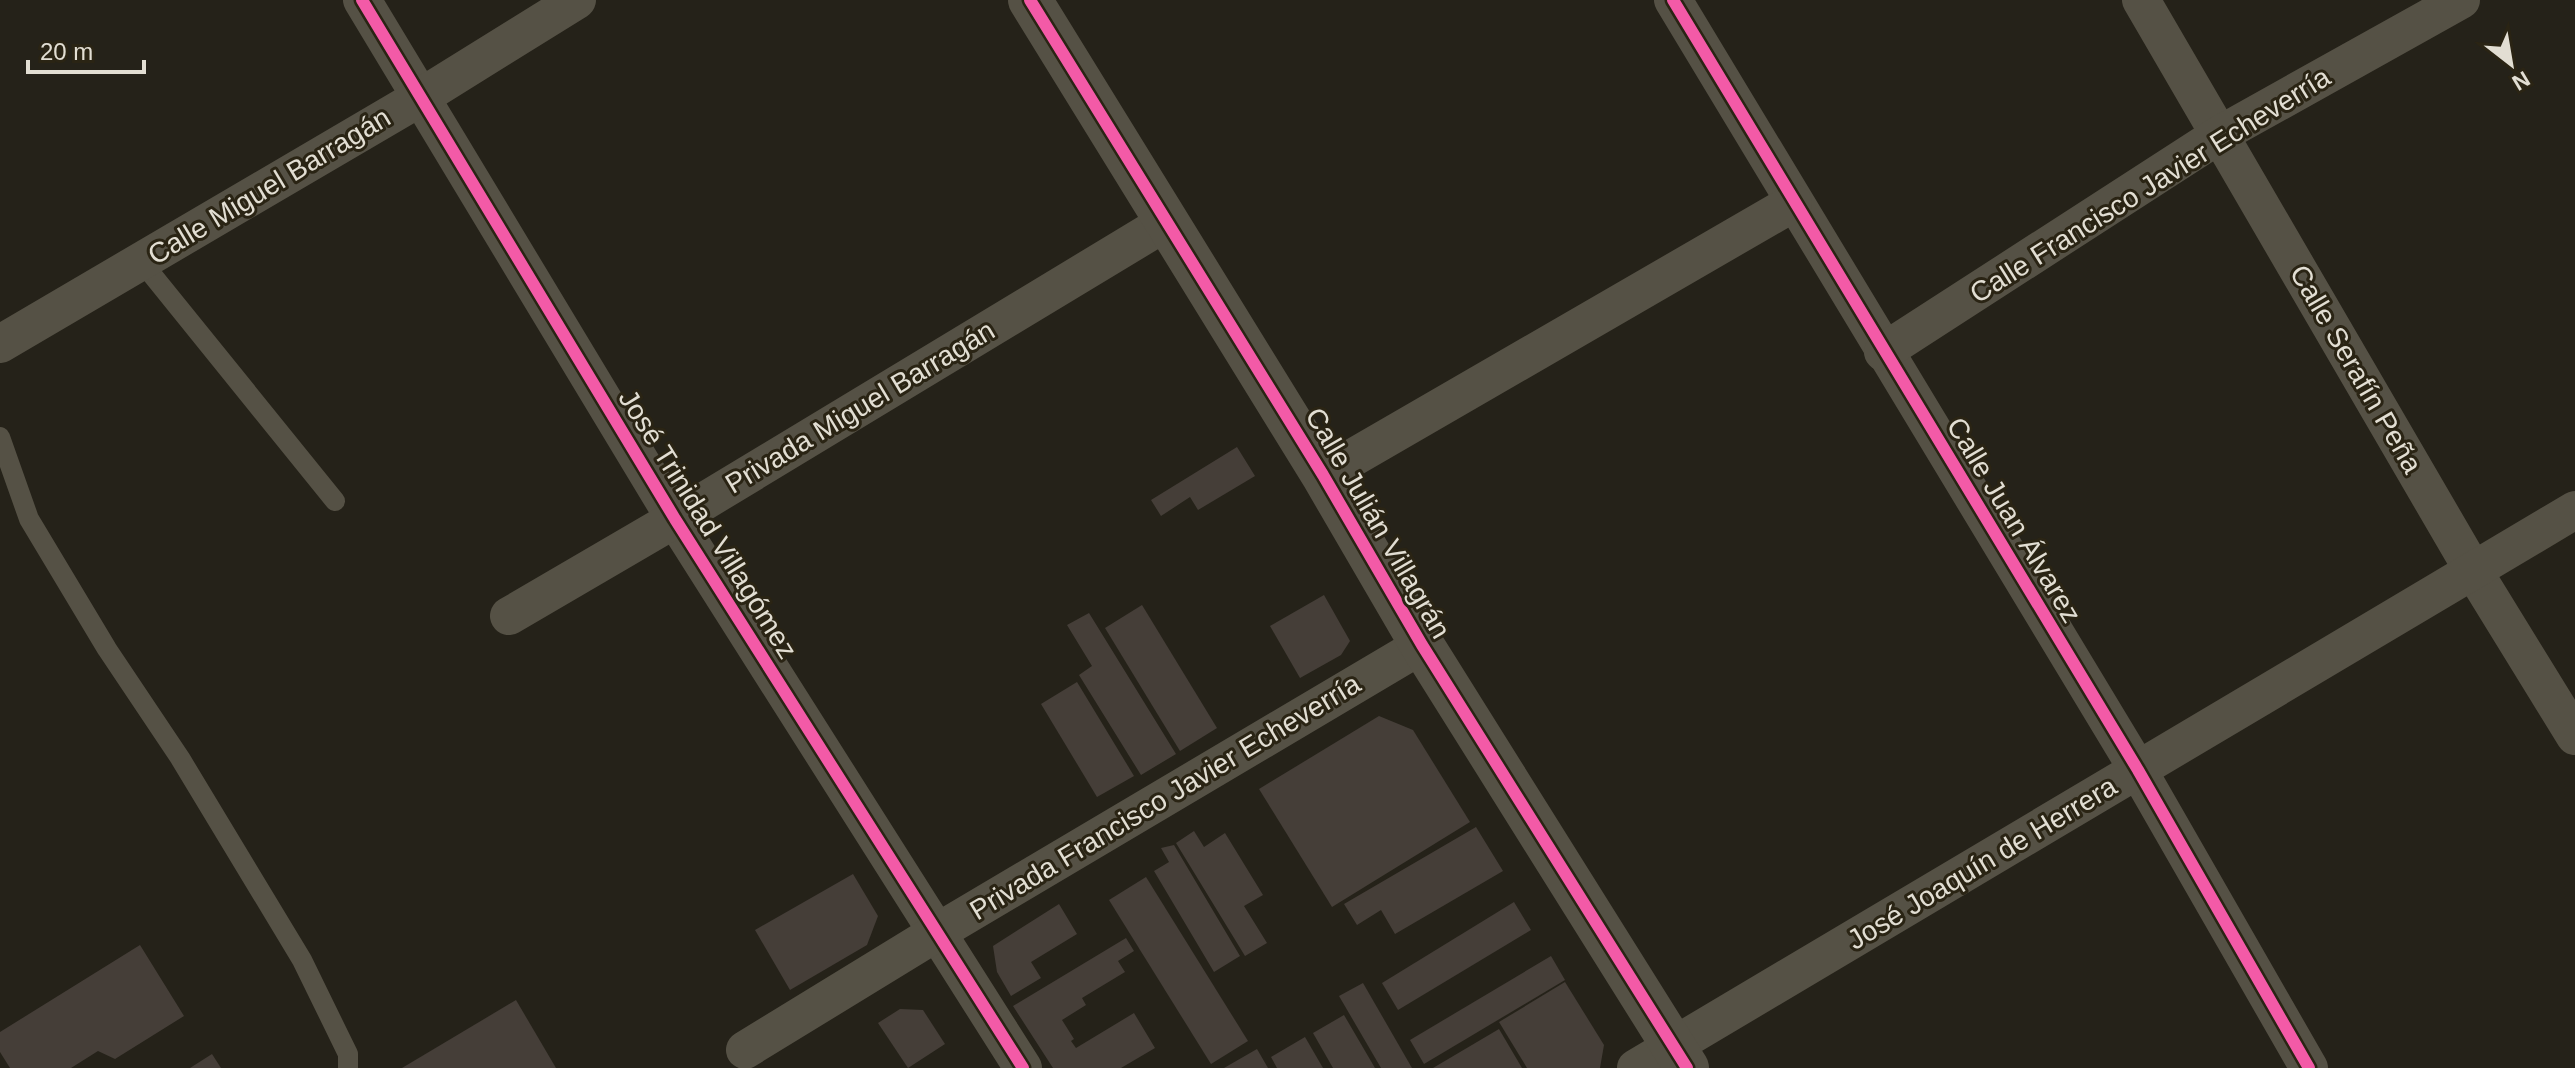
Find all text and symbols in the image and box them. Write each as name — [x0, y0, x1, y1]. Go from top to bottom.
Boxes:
scale bar — [28, 24, 144, 74]
north arrow — [2471, 24, 2551, 104]
text: 20 m — [40, 38, 93, 65]
street label: Calle Francisco Javier Echeverría — [1964, 61, 2336, 309]
text: N — [2508, 66, 2534, 96]
street label: Calle Miguel Barragán — [142, 101, 396, 271]
street label: Calle Serafín Peña — [2284, 259, 2428, 479]
street label: Privada Miguel Barragán — [720, 314, 1000, 500]
street label: José Trinidad Villagómez — [613, 384, 803, 664]
street label: Calle Julián Villagrán — [1299, 402, 1457, 644]
street label: Calle Juan Álvarez — [1941, 412, 2087, 628]
street label: Privada Francisco Javier Echeverría — [964, 668, 1366, 926]
street label: José Joaquín de Herrera — [1842, 770, 2122, 956]

